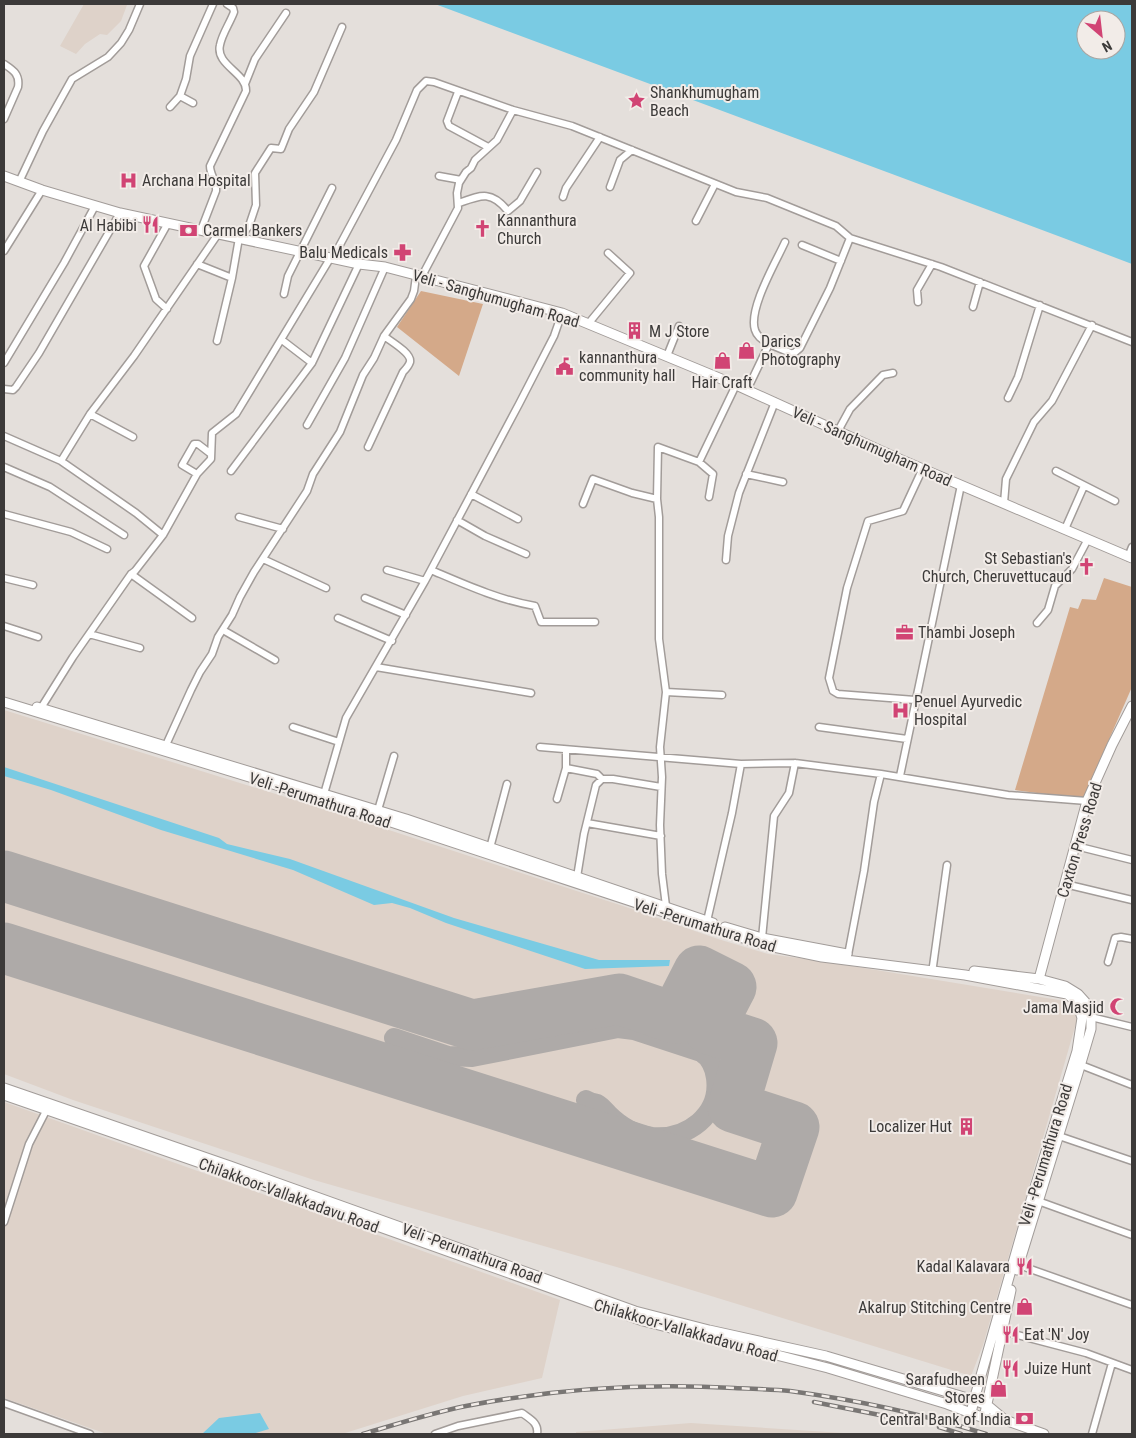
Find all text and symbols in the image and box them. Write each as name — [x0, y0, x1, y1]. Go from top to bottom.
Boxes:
north arrow — [1076, 10, 1126, 60]
text: N — [1100, 37, 1115, 56]
place label: Shankhumugham Beach — [650, 83, 759, 120]
place icon: Shankhumugham Beach — [626, 91, 646, 111]
hospital icon: Archana Hospital — [118, 170, 138, 190]
place label: Archana Hospital — [142, 171, 251, 190]
place label: Kannanthura Church — [497, 211, 577, 248]
restaurant icon: Al Habibi — [141, 215, 161, 235]
place label: Al Habibi — [80, 216, 137, 235]
church icon: Kannanthura Church — [473, 219, 493, 239]
bank icon: Carmel Bankers — [179, 220, 199, 240]
place label: Carmel Bankers — [203, 221, 302, 240]
pharmacy icon: Balu Medicals — [392, 242, 412, 262]
place label: Balu Medicals — [299, 243, 388, 262]
street label: Veli - Sanghumugham Road — [410, 266, 582, 331]
building icon: M J Store — [625, 321, 645, 341]
place label: M J Store — [649, 322, 709, 341]
place label: Darics Photography — [761, 332, 841, 369]
shop icon: Darics Photography — [737, 340, 757, 360]
place label: kannanthura community hall — [579, 348, 675, 385]
shop icon: Hair Craft — [712, 351, 732, 371]
public building icon: kannanthura community hall — [555, 356, 575, 376]
place label: Hair Craft — [692, 373, 753, 392]
street label: Veli - Sanghumugham Road — [789, 403, 955, 490]
place label: St Sebastian's Church, Cheruvettucaud — [922, 549, 1072, 586]
church icon: St Sebastian's Church, Cheruvettucaud — [1076, 557, 1096, 577]
office icon: Thambi Joseph — [894, 622, 914, 642]
place label: Thambi Joseph — [918, 623, 1015, 642]
place label: Penuel Ayurvedic Hospital — [914, 692, 1022, 729]
hospital icon: Penuel Ayurvedic Hospital — [890, 700, 910, 720]
street label: Veli -Perumathura Road — [247, 769, 393, 832]
street label: Caxton Press Road — [1053, 780, 1106, 900]
street label: Veli -Perumathura Road — [631, 895, 778, 956]
mosque icon: Jama Masjid — [1108, 997, 1128, 1017]
place label: Jama Masjid — [1023, 998, 1104, 1017]
street label: Veli -Perumathura Road — [1015, 1082, 1076, 1229]
building icon: Localizer Hut — [956, 1116, 976, 1136]
place label: Localizer Hut — [869, 1117, 952, 1136]
street label: Chilakkoor-Vallakkadavu Road — [196, 1154, 382, 1237]
street label: Veli -Perumathura Road — [399, 1219, 545, 1288]
restaurant icon: Kadal Kalavara — [1014, 1256, 1034, 1276]
place label: Kadal Kalavara — [916, 1257, 1010, 1276]
street label: Chilakkoor-Vallakkadavu Road — [592, 1295, 780, 1366]
shop icon: Akalrup Stitching Centre — [1015, 1297, 1035, 1317]
place label: Akalrup Stitching Centre — [858, 1298, 1011, 1317]
restaurant icon: Eat 'N' Joy — [1000, 1324, 1020, 1344]
place label: Eat 'N' Joy — [1024, 1325, 1090, 1344]
restaurant icon: Juize Hunt — [1000, 1358, 1020, 1378]
place label: Juize Hunt — [1024, 1359, 1092, 1378]
place label: Sarafudheen Stores — [906, 1370, 985, 1407]
shop icon: Sarafudheen Stores — [989, 1378, 1009, 1398]
bank icon: Central Bank of India — [1015, 1409, 1035, 1429]
place label: Central Bank of India — [880, 1410, 1011, 1429]

